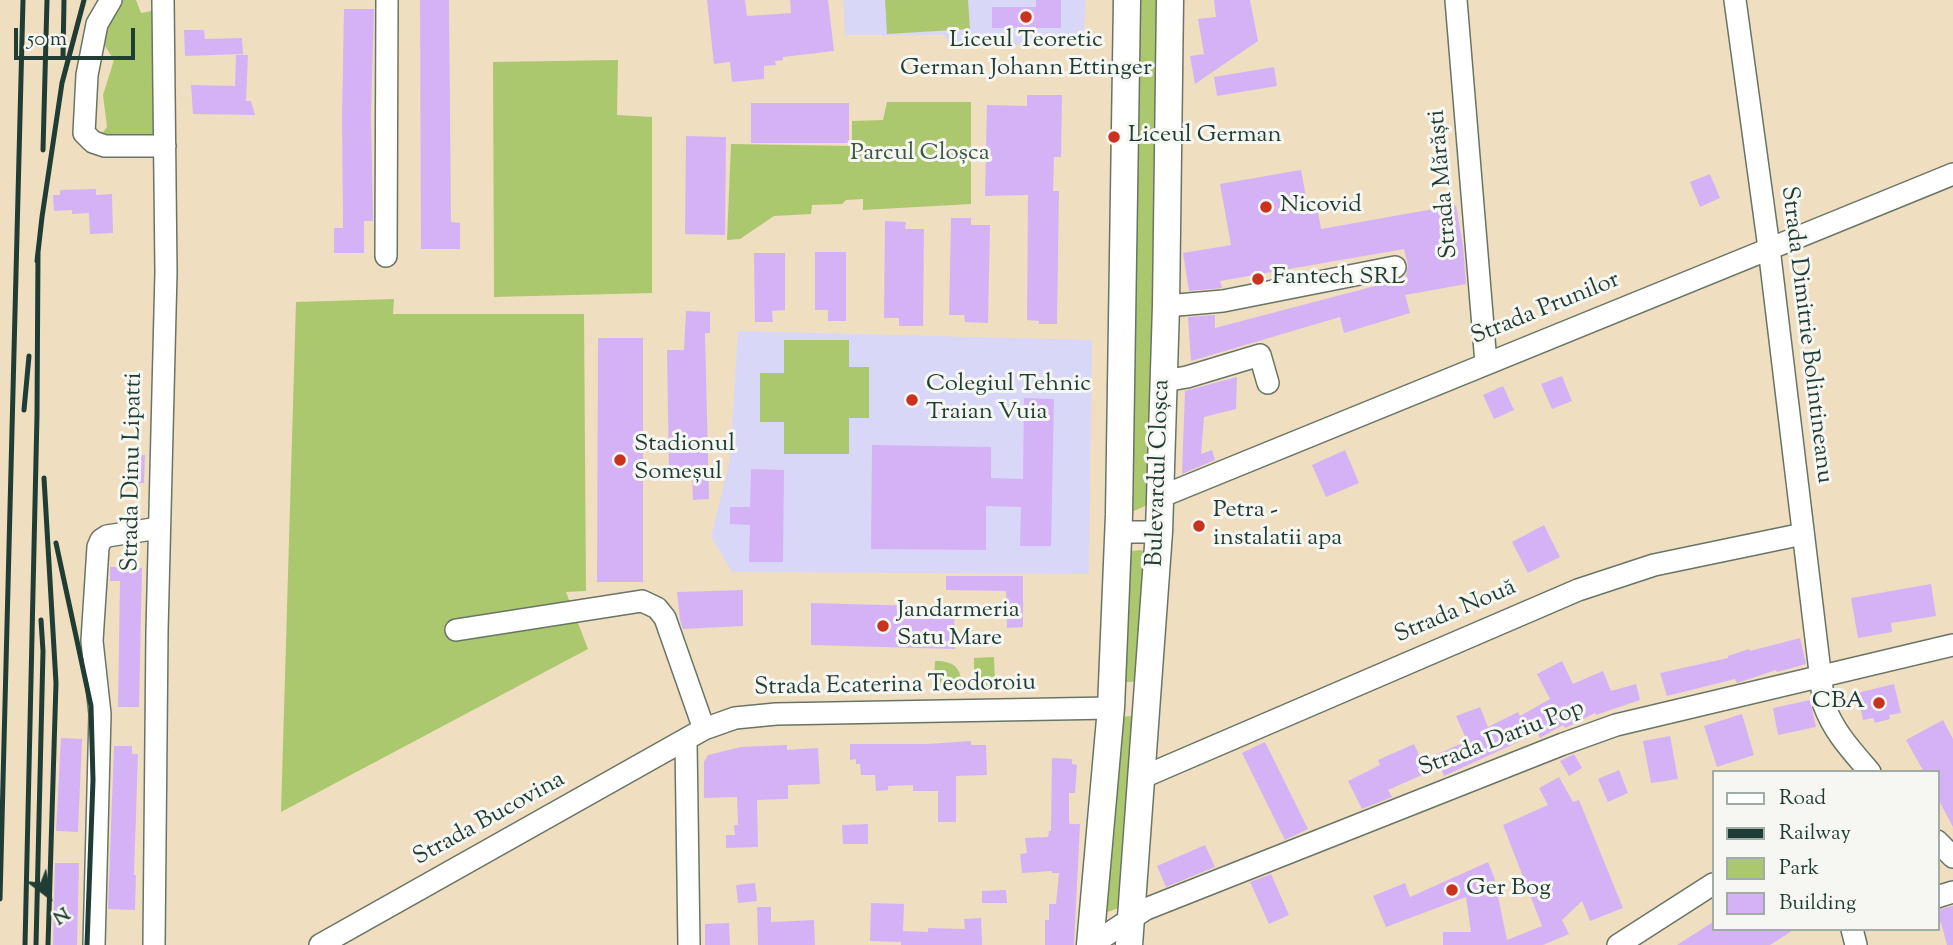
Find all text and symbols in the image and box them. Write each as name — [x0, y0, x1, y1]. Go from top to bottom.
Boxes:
marker: Liceul Teoretic German Johann Ettinger — [1018, 9, 1034, 25]
scale bar — [18, 14, 138, 58]
text: 50 m — [27, 25, 67, 55]
place label: Liceul Teoretic German Johann Ettinger — [900, 28, 1152, 84]
street label: Strada Mărăști — [1424, 108, 1466, 260]
place label: Liceul German — [1128, 123, 1282, 151]
marker: Liceul German — [1106, 129, 1122, 145]
park label: Parcul Cloșca — [850, 141, 990, 169]
street label: Strada Dimitrie Bolintineanu — [1772, 185, 1838, 485]
place label: Nicovid — [1280, 193, 1362, 221]
marker: Nicovid — [1258, 199, 1274, 215]
place label: Fantech SRL — [1272, 265, 1405, 293]
street label: Strada Prunilor — [1468, 267, 1624, 353]
marker: Fantech SRL — [1250, 271, 1266, 287]
street label: Strada Dinu Lipatti — [118, 372, 150, 572]
place label: Colegiul Tehnic Traian Vuia — [926, 372, 1091, 428]
street label: Bulevardul Cloșca — [1142, 379, 1178, 567]
marker: Colegiul Tehnic Traian Vuia — [904, 392, 920, 408]
place label: Stadionul Someșul — [634, 432, 735, 488]
marker: Stadionul Someșul — [612, 452, 628, 468]
place label: Petra - instalatii apa — [1213, 498, 1342, 554]
marker: Petra - instalatii apa — [1191, 518, 1207, 534]
street label: Strada Nouă — [1391, 575, 1521, 651]
place label: Jandarmeria Satu Mare — [897, 598, 1020, 654]
marker: Jandarmeria Satu Mare — [875, 618, 891, 634]
street label: Strada Ecaterina Teodoroiu — [754, 670, 1036, 704]
place label: CBA — [1812, 689, 1865, 717]
street label: Strada Dariu Pop — [1415, 695, 1589, 785]
marker: CBA — [1871, 695, 1887, 711]
street label: Strada Bucovina — [409, 766, 571, 874]
legend — [1712, 770, 1939, 931]
text: Road — [1779, 784, 1826, 814]
text: Railway — [1779, 819, 1851, 849]
text: Park — [1779, 854, 1819, 884]
north arrow — [14, 861, 84, 931]
place label: Ger Bog — [1466, 876, 1551, 904]
marker: Ger Bog — [1444, 882, 1460, 898]
text: Building — [1779, 889, 1856, 919]
text: N — [47, 899, 74, 930]

